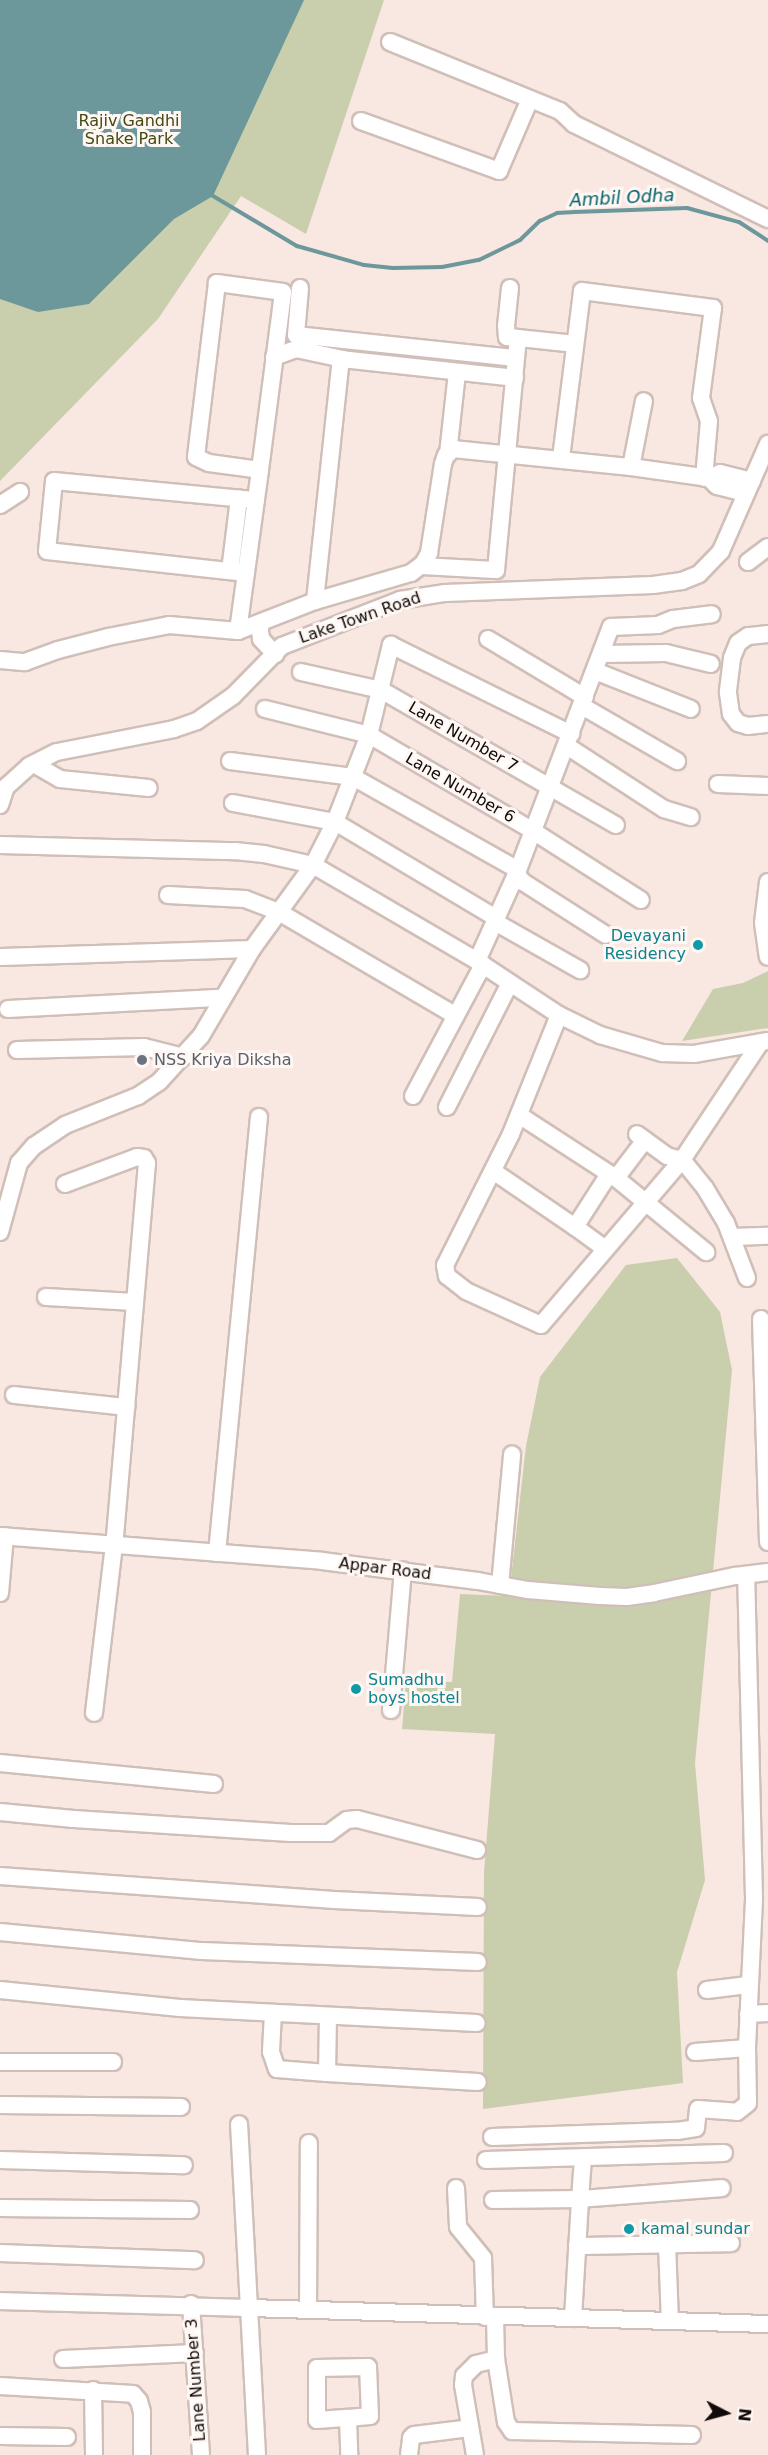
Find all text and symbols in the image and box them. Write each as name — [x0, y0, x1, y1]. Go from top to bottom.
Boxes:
park label: Rajiv Gandhi Snake Park — [78, 111, 180, 149]
water label: Ambil Odha — [569, 184, 675, 212]
street label: Lake Town Road — [297, 588, 423, 648]
street label: Lane Number 7 — [405, 698, 521, 776]
street label: Lane Number 6 — [402, 749, 518, 827]
place label: Devayani Residency — [605, 926, 686, 964]
marker: Devayani Residency — [691, 938, 705, 952]
place label: NSS Kriya Diksha — [154, 1050, 292, 1070]
marker: NSS Kriya Diksha — [135, 1053, 149, 1067]
street label: Appar Road — [338, 1554, 432, 1584]
place label: Sumadhu boys hostel — [368, 1670, 460, 1708]
marker: Sumadhu boys hostel — [349, 1682, 363, 1696]
place label: kamal sundar — [641, 2219, 750, 2239]
marker: kamal sundar — [622, 2222, 636, 2236]
street label: Lane Number 3 — [182, 2318, 210, 2442]
north arrow — [696, 2383, 756, 2443]
text: N — [734, 2407, 755, 2423]

